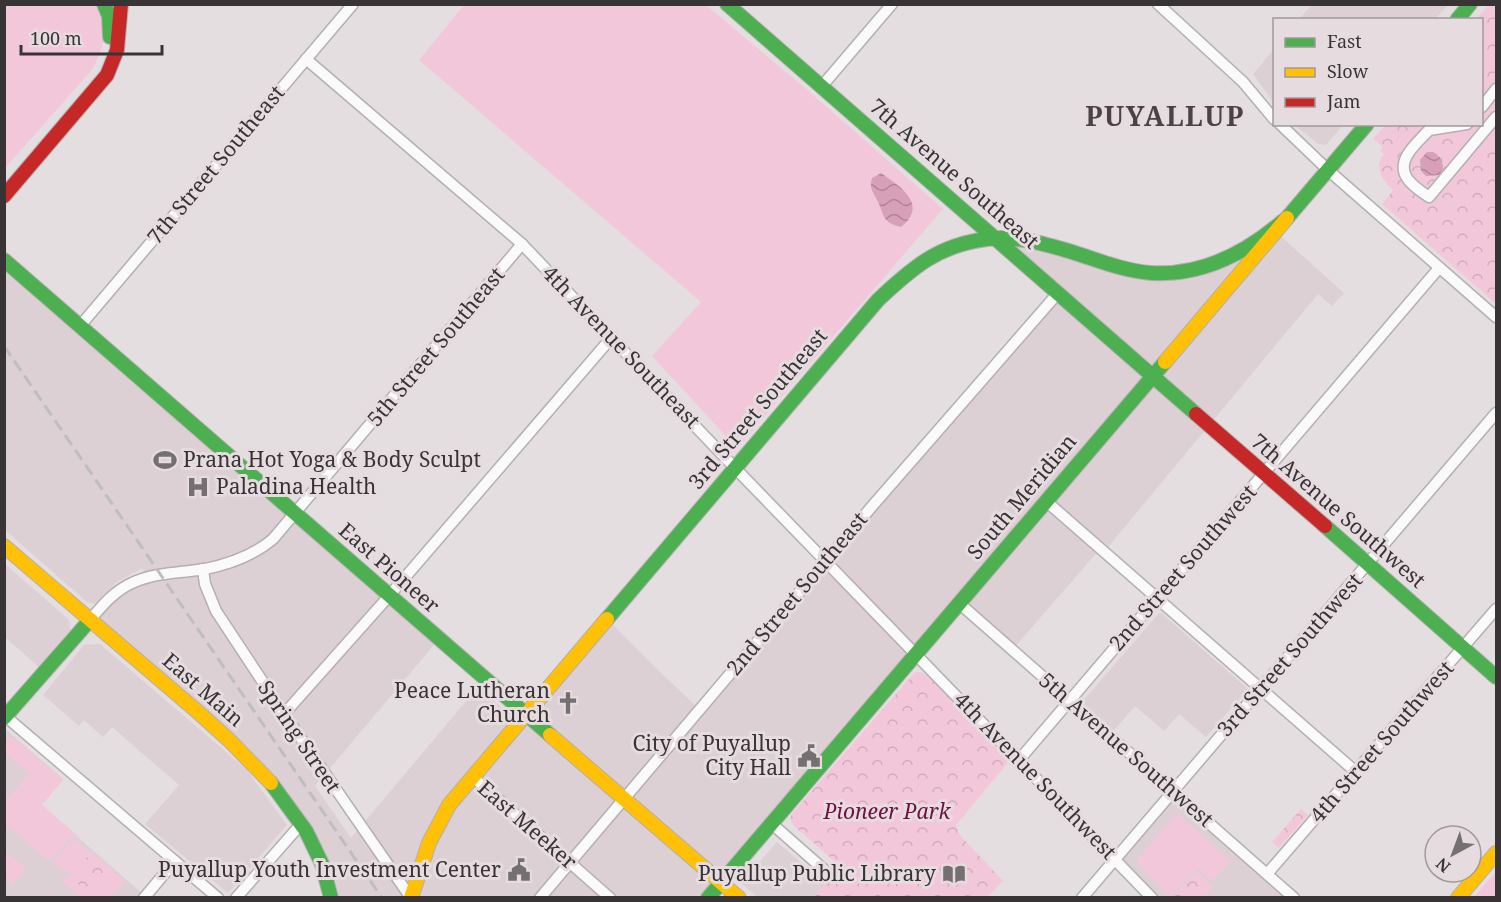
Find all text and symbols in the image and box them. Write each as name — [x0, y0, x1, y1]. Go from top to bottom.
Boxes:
scale bar — [21, 18, 162, 56]
legend — [1273, 18, 1483, 126]
text: 100 m — [30, 26, 82, 50]
text: Fast — [1327, 29, 1362, 53]
text: Slow — [1327, 59, 1369, 83]
street label: 7th Street Southeast — [140, 79, 290, 250]
text: Jam — [1326, 89, 1361, 113]
street label: 7th Avenue Southeast — [864, 92, 1045, 255]
district label: PUYALLUP — [1085, 97, 1245, 134]
street label: 4th Avenue Southeast — [537, 259, 707, 434]
street label: 5th Street Southeast — [360, 261, 510, 432]
street label: 3rd Street Southeast — [682, 322, 833, 495]
street label: 7th Avenue Southwest — [1246, 427, 1432, 594]
street label: South Meridian — [961, 428, 1082, 565]
place label: Prana Hot Yoga & Body Sculpt — [183, 445, 481, 473]
sports icon: Prana Hot Yoga & Body Sculpt — [152, 447, 178, 473]
place label: Paladina Health — [216, 472, 376, 500]
hospital icon: Paladina Health — [185, 474, 211, 500]
street label: 2nd Street Southwest — [1102, 478, 1262, 656]
street label: 2nd Street Southeast — [720, 506, 873, 681]
street label: East Pioneer — [333, 516, 446, 619]
street label: 3rd Street Southwest — [1211, 567, 1368, 742]
street label: East Main — [157, 646, 250, 732]
street label: 4th Street Southwest — [1303, 655, 1459, 828]
street label: 5th Avenue Southwest — [1034, 666, 1220, 833]
street label: Spring Street — [252, 675, 348, 798]
place label: Peace Lutheran Church — [394, 676, 550, 728]
street label: 4th Avenue Southwest — [948, 686, 1123, 865]
church icon: Peace Lutheran Church — [555, 690, 581, 716]
place label: City of Puyallup City Hall — [632, 729, 791, 781]
public building icon: City of Puyallup City Hall — [796, 743, 822, 769]
street label: East Meeker — [472, 774, 583, 875]
park label: Pioneer Park — [823, 797, 952, 825]
north arrow — [1423, 824, 1483, 884]
text: N — [1431, 853, 1455, 878]
place label: Puyallup Youth Investment Center — [158, 855, 501, 883]
public building icon: Puyallup Youth Investment Center — [506, 857, 532, 883]
place label: Puyallup Public Library — [698, 859, 936, 887]
library icon: Puyallup Public Library — [941, 861, 967, 887]

